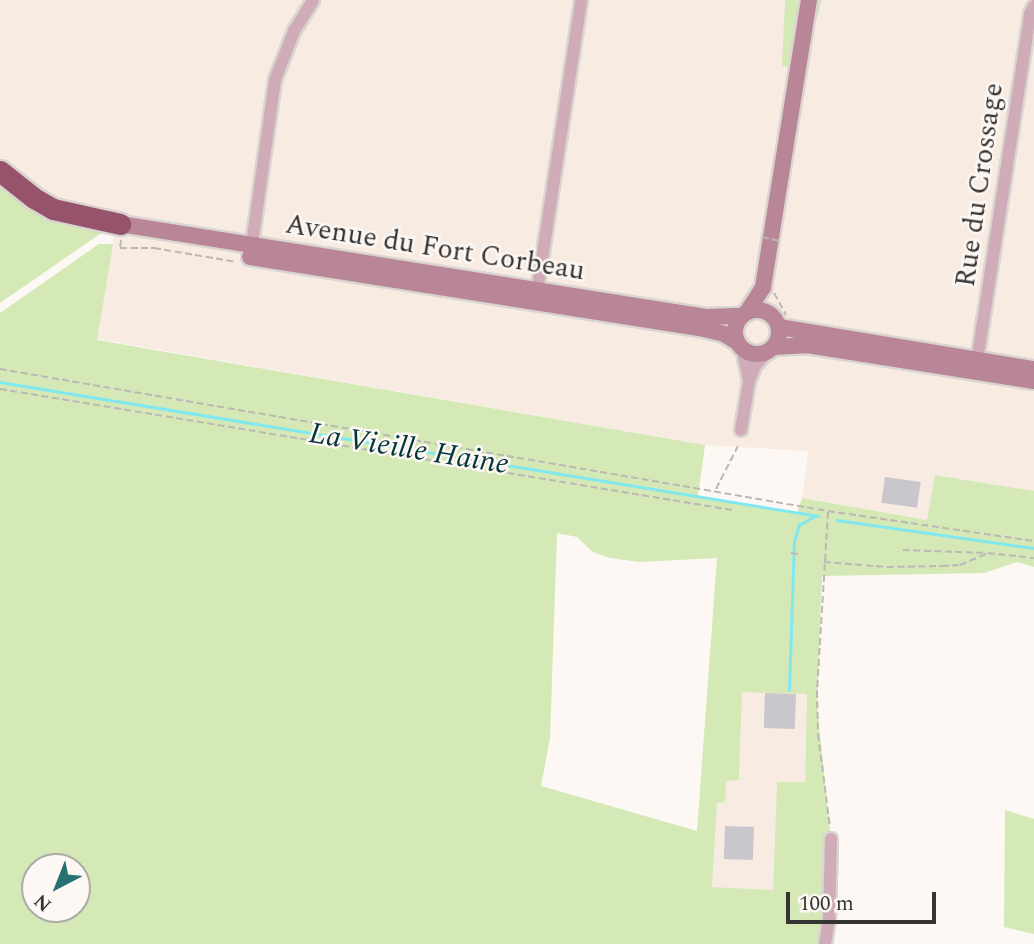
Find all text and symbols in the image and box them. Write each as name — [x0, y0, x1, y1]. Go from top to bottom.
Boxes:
street label: Rue du Crossage — [949, 81, 1011, 289]
street label: Avenue du Fort Corbeau — [283, 208, 587, 288]
water label: La Vieille Haine — [306, 415, 512, 483]
north arrow — [21, 853, 91, 923]
scale bar — [789, 878, 940, 922]
text: N — [27, 887, 58, 918]
text: 100 m — [799, 888, 854, 920]

